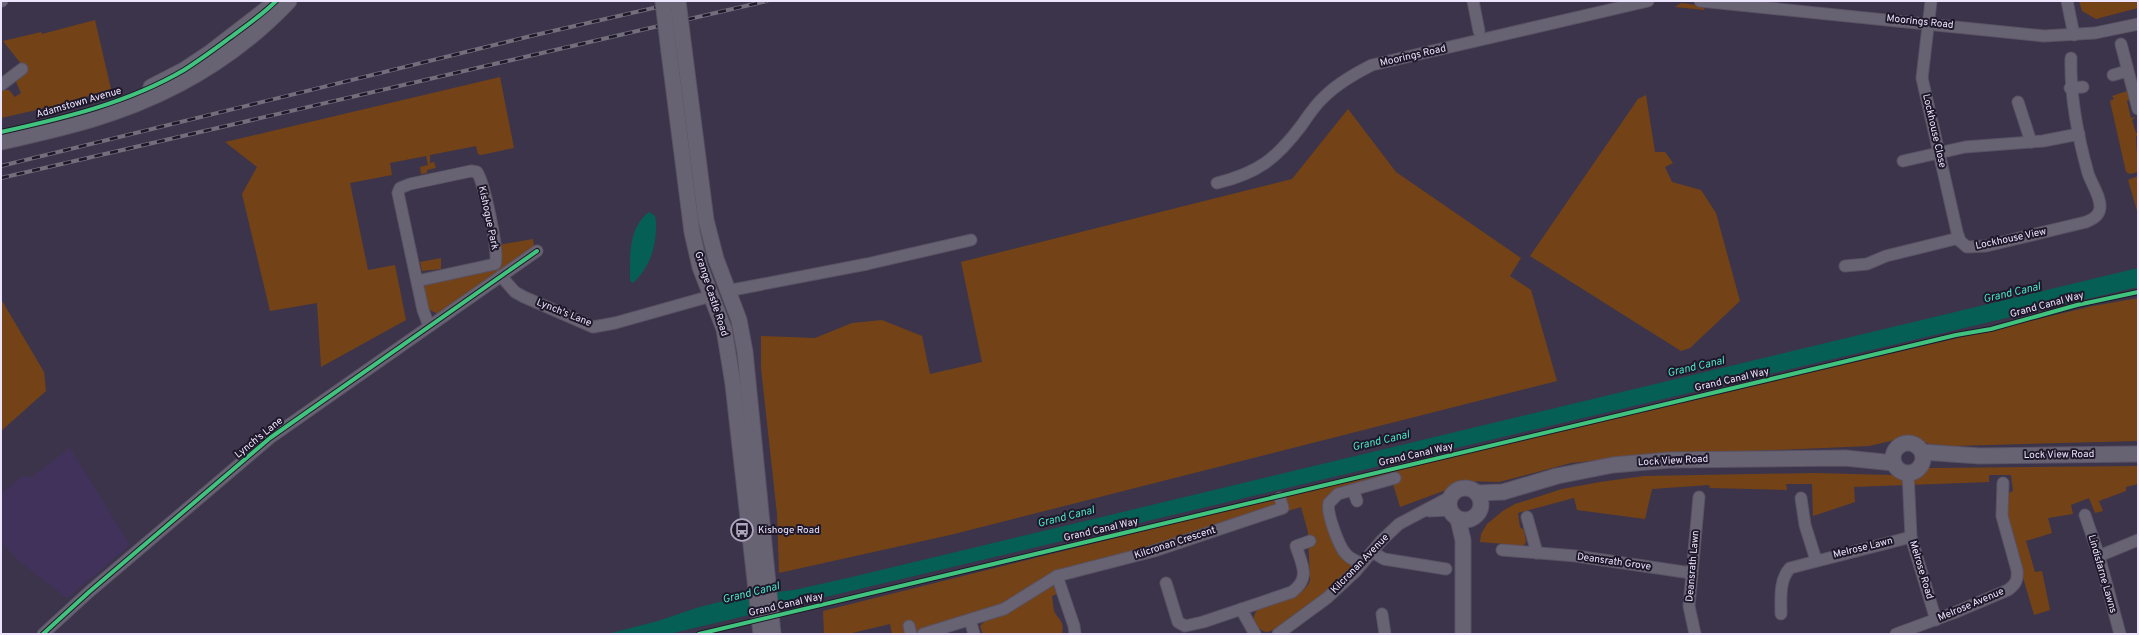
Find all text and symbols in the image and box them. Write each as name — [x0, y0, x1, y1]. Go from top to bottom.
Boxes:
street label: Moorings Road — [1886, 12, 1954, 32]
street label: Moorings Road — [1379, 42, 1447, 70]
street label: Adamstown Avenue — [35, 85, 123, 121]
street label: Lockhouse Close — [1919, 93, 1949, 169]
street label: Kishogue Park — [475, 185, 501, 251]
street label: Lockhouse View — [1974, 225, 2048, 253]
street label: Grange Castle Road — [691, 250, 731, 338]
water label: Grand Canal — [1982, 279, 2043, 306]
street label: Grand Canal Way — [2009, 289, 2085, 321]
street label: Lynch's Lane — [535, 296, 593, 330]
water label: Grand Canal — [1666, 353, 1727, 380]
street label: Grand Canal Way — [1694, 365, 1770, 395]
street label: Lynch's Lane — [232, 415, 286, 461]
water label: Grand Canal — [1351, 427, 1412, 454]
street label: Grand Canal Way — [1378, 440, 1454, 470]
street label: Lock View Road — [2024, 448, 2094, 462]
street label: Lock View Road — [1637, 453, 1709, 469]
water label: Grand Canal — [1036, 503, 1097, 531]
street label: Grand Canal Way — [1063, 515, 1139, 545]
bus stop icon: Kishoge Road — [729, 517, 755, 543]
place label: Kishoge Road — [758, 524, 820, 537]
street label: Kilcronan Crescent — [1133, 524, 1218, 562]
street label: Deansrath Lawn — [1683, 530, 1703, 602]
street label: Kilcronan Avenue — [1328, 531, 1392, 597]
street label: Lindisfarne Lawns — [2085, 533, 2119, 615]
street label: Melrose Lawn — [1832, 534, 1894, 562]
street label: Melrose Road — [1906, 539, 1936, 601]
street label: Deansrath Grove — [1576, 550, 1652, 574]
water label: Grand Canal — [721, 579, 782, 607]
street label: Melrose Avenue — [1936, 585, 2006, 625]
street label: Grand Canal Way — [748, 590, 824, 620]

